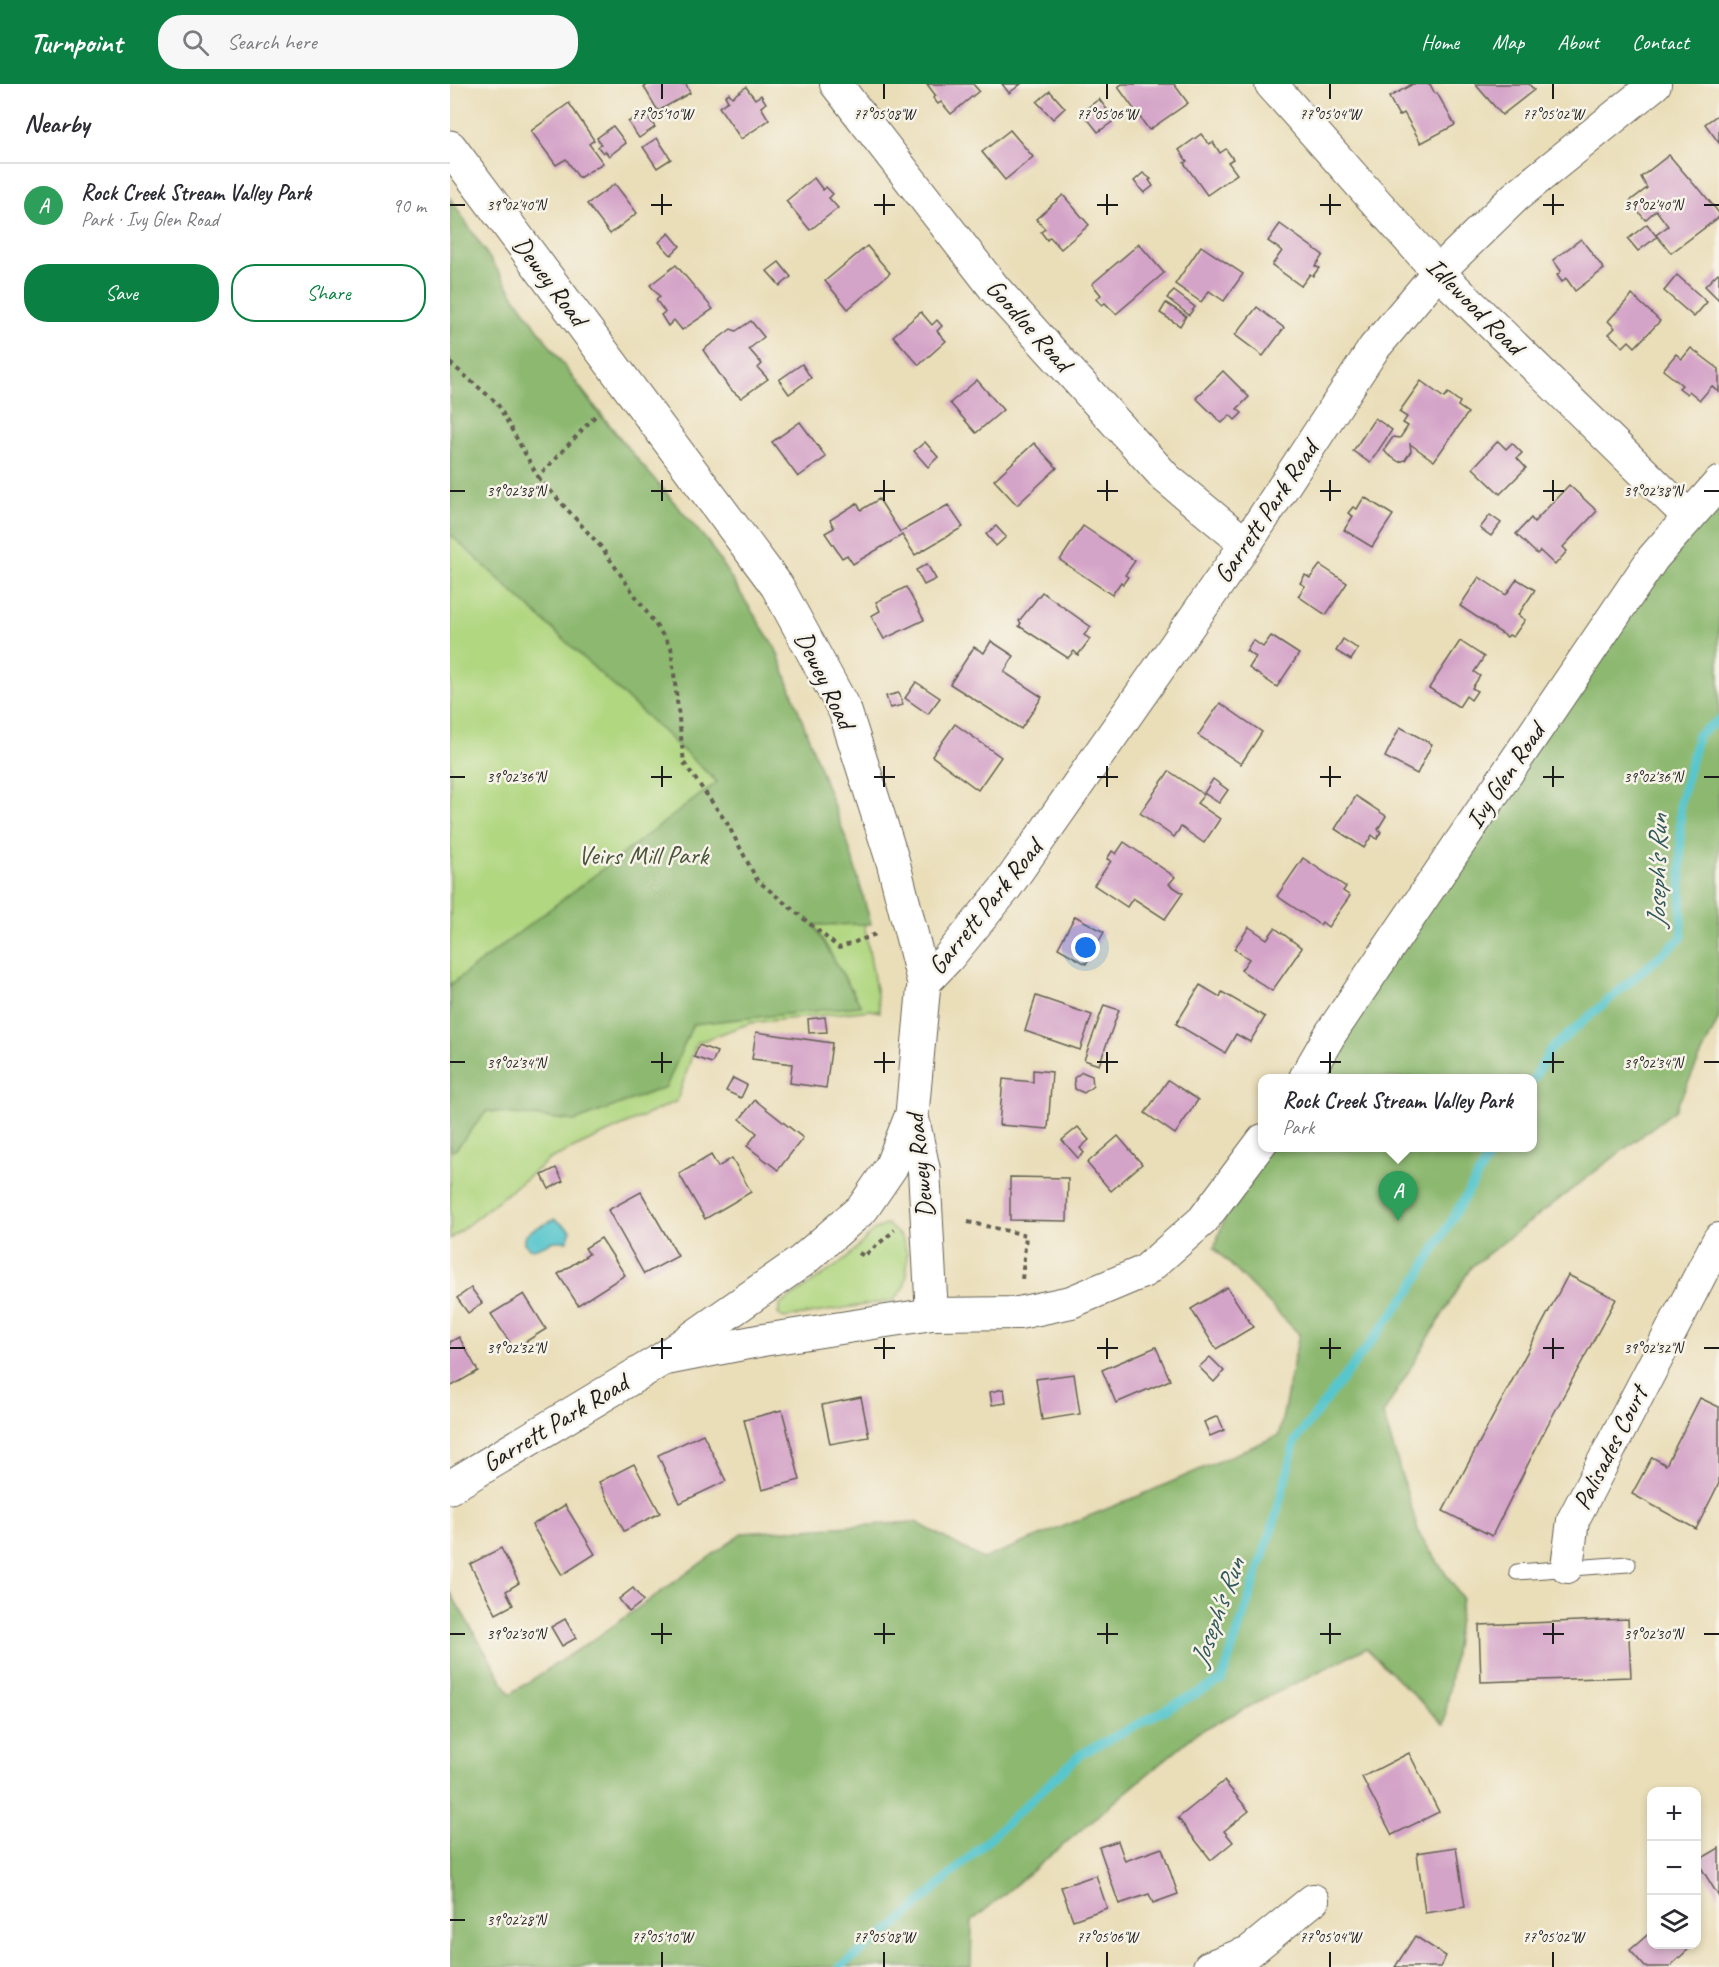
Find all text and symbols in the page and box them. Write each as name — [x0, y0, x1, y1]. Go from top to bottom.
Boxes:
search box — [158, 15, 578, 69]
text: Turnpoint — [30, 25, 122, 60]
icon: search — [179, 26, 212, 59]
text: Search here — [227, 28, 317, 56]
text: Home — [1421, 29, 1459, 55]
text: Map — [1492, 29, 1524, 55]
text: About — [1557, 29, 1599, 55]
text: Contact — [1632, 29, 1689, 55]
text: 77°05'10"W — [632, 105, 696, 124]
text: 77°05'08"W — [854, 105, 918, 124]
text: 77°05'06"W — [1077, 105, 1141, 124]
text: 77°05'04"W — [1300, 105, 1364, 124]
text: 77°05'02"W — [1523, 105, 1587, 124]
text: Nearby — [24, 107, 89, 140]
text: Rock Creek Stream Valley Park — [81, 179, 311, 207]
text: A — [38, 193, 49, 218]
text: 90 m — [392, 193, 426, 218]
text: 39°02'40"N — [486, 196, 549, 215]
text: 39°02'40"N — [1623, 196, 1686, 215]
text: Park · Ivy Glen Road — [81, 207, 219, 232]
street label: Dewey Road — [505, 229, 597, 336]
street label: Idlewood Road — [1419, 250, 1534, 365]
button: Save — [24, 264, 219, 322]
button: Share — [231, 264, 426, 322]
street label: Goodloe Road — [979, 272, 1082, 381]
street label: Garrett Park Road — [1206, 432, 1328, 589]
text: 39°02'38"N — [486, 482, 549, 501]
text: 39°02'38"N — [1623, 482, 1686, 501]
street label: Dewey Road — [787, 626, 864, 738]
street label: Ivy Glen Road — [1458, 714, 1554, 835]
text: 39°02'36"N — [486, 768, 549, 787]
text: 39°02'36"N — [1623, 768, 1686, 787]
water label: Joseph's Run — [1639, 812, 1675, 930]
street label: Garrett Park Road — [920, 830, 1052, 981]
park label: Veirs Mill Park — [578, 839, 711, 872]
your location — [1071, 933, 1100, 962]
text: 39°02'34"N — [486, 1054, 549, 1073]
text: 39°02'34"N — [1623, 1054, 1686, 1073]
popup — [1258, 1074, 1537, 1152]
text: Rock Creek Stream Valley Park — [1283, 1087, 1512, 1115]
street label: Dewey Road — [898, 1109, 942, 1220]
text: Park — [1283, 1115, 1314, 1140]
pin: A — [1378, 1172, 1418, 1221]
text: 39°02'32"N — [486, 1339, 549, 1358]
text: 39°02'32"N — [1623, 1339, 1686, 1358]
street label: Garrett Park Road — [476, 1365, 637, 1479]
street label: Palisades Court — [1565, 1378, 1657, 1515]
water label: Joseph's Run — [1181, 1551, 1253, 1673]
text: 39°02'30"N — [486, 1625, 549, 1644]
text: 39°02'30"N — [1623, 1625, 1686, 1644]
map controls — [1647, 1787, 1701, 1949]
button: + — [1647, 1787, 1701, 1841]
button: − — [1647, 1841, 1701, 1895]
button: layers — [1647, 1895, 1701, 1949]
text: 39°02'28"N — [486, 1911, 549, 1930]
text: 77°05'10"W — [632, 1928, 696, 1947]
text: 77°05'08"W — [854, 1928, 918, 1947]
text: 77°05'06"W — [1077, 1928, 1141, 1947]
text: 77°05'04"W — [1300, 1928, 1364, 1947]
text: 77°05'02"W — [1523, 1928, 1587, 1947]

